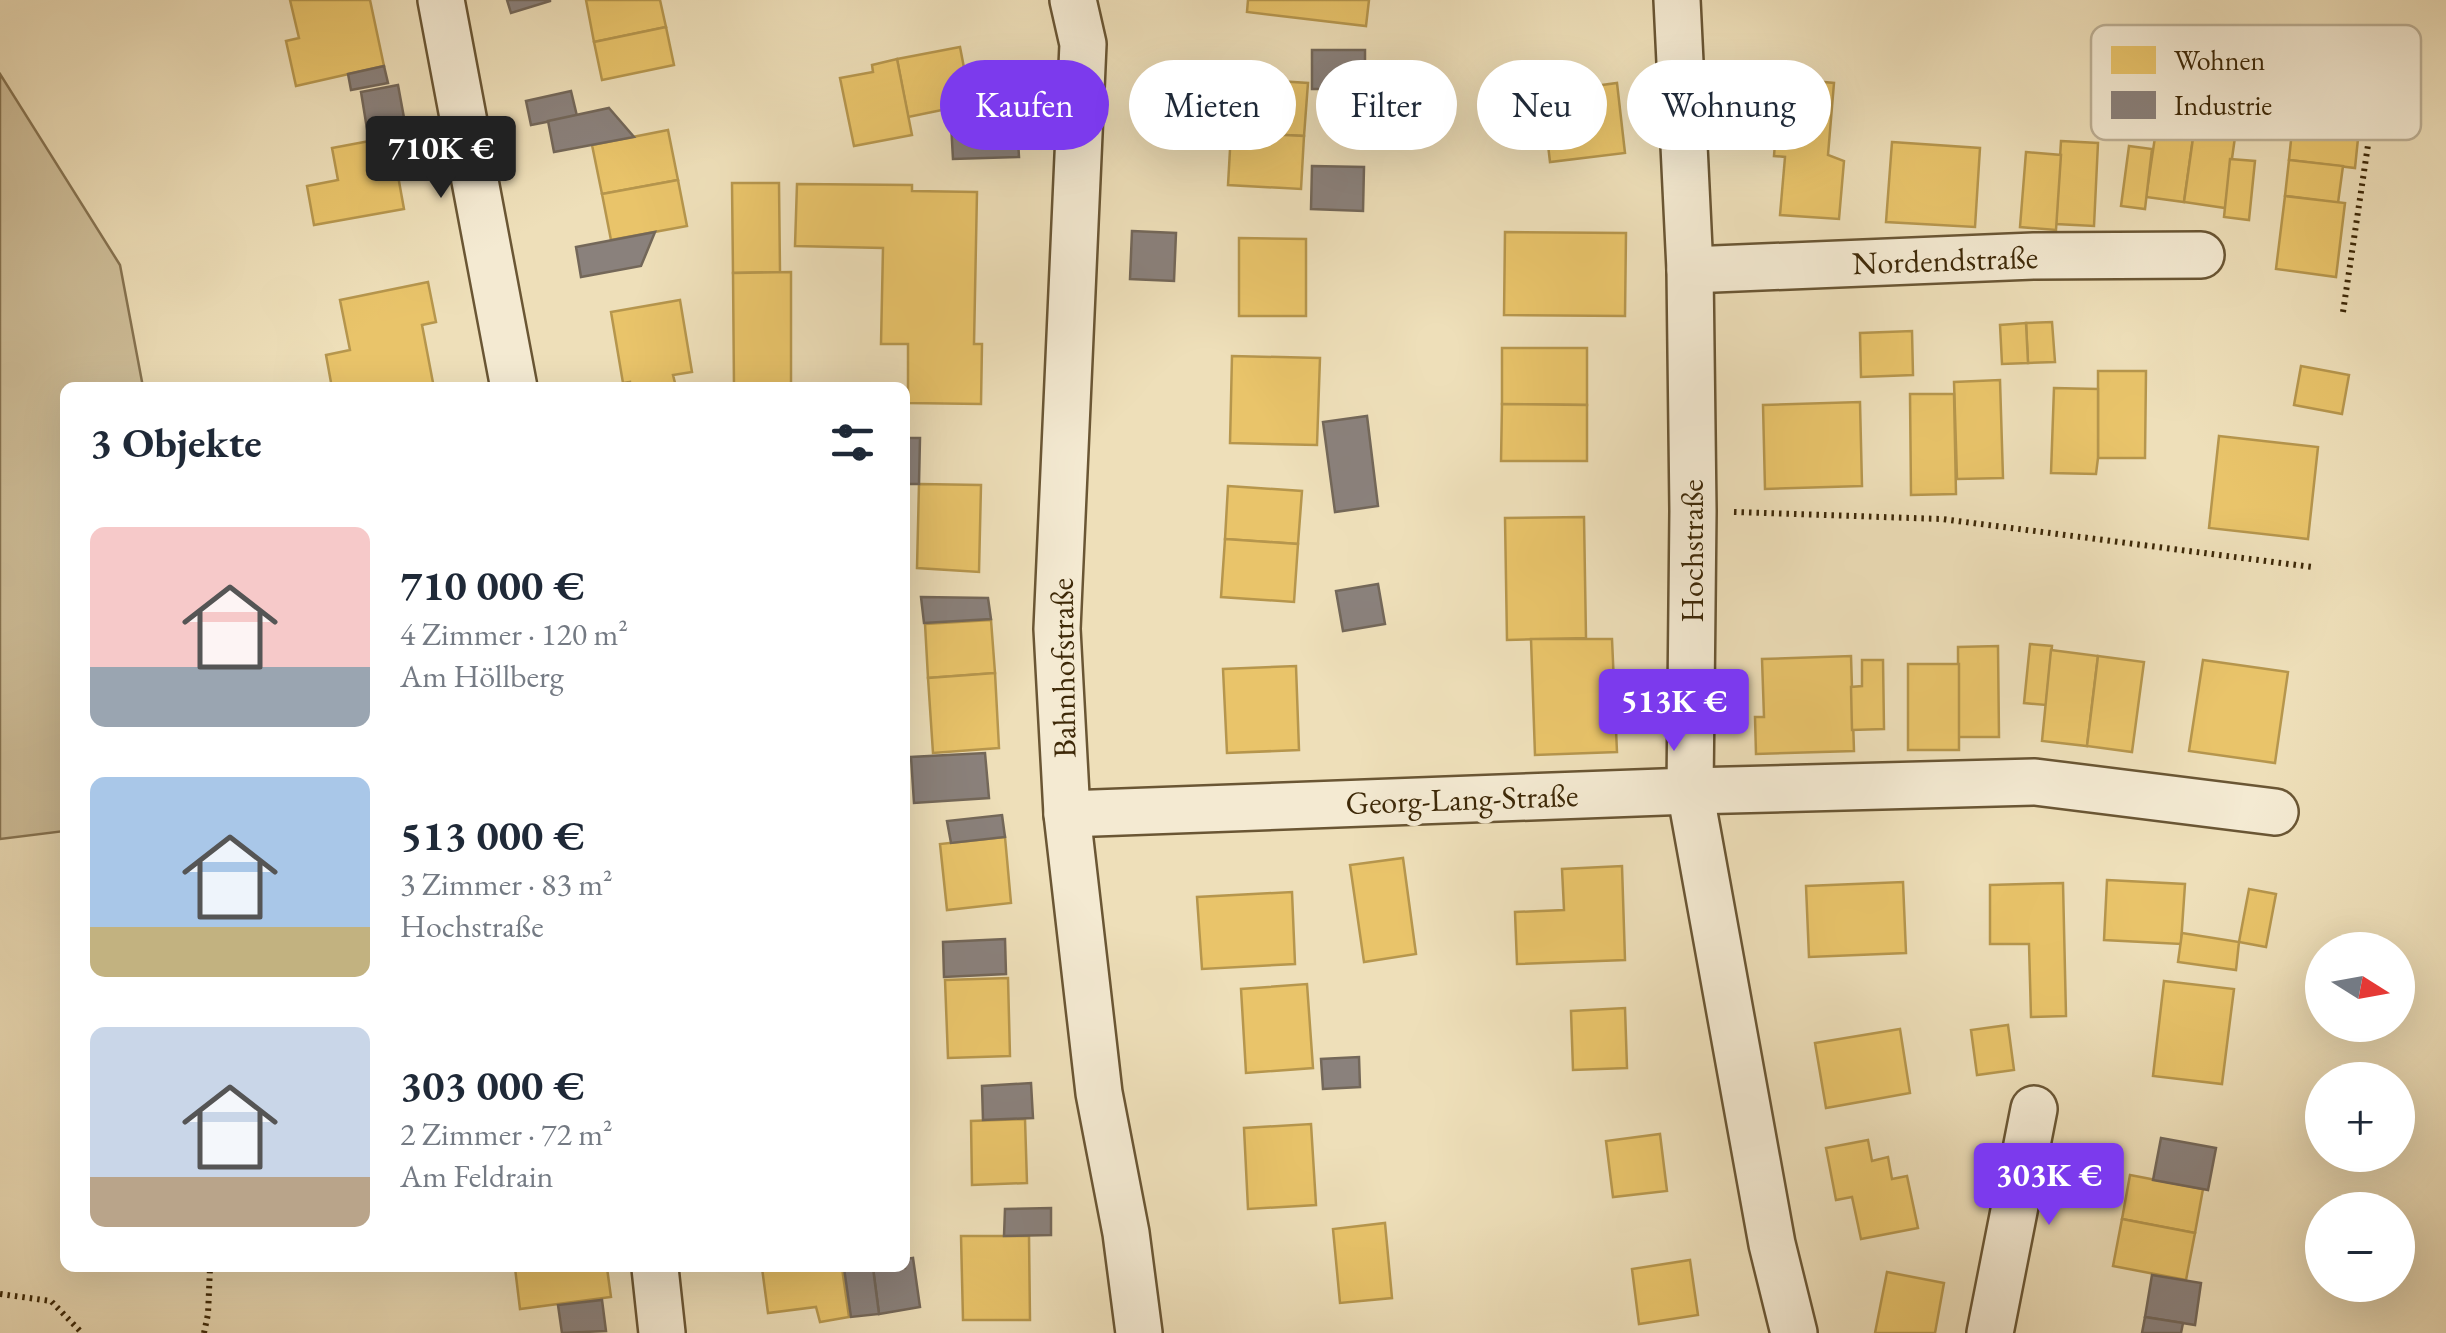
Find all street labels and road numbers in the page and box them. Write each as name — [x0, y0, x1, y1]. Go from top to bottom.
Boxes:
street label: Nordendstraße — [1851, 236, 2039, 284]
street label: Hochstraße — [1671, 479, 1713, 623]
street label: Bahnhofstraße — [1040, 578, 1086, 758]
street label: Georg-Lang-Straße — [1345, 774, 1579, 824]

